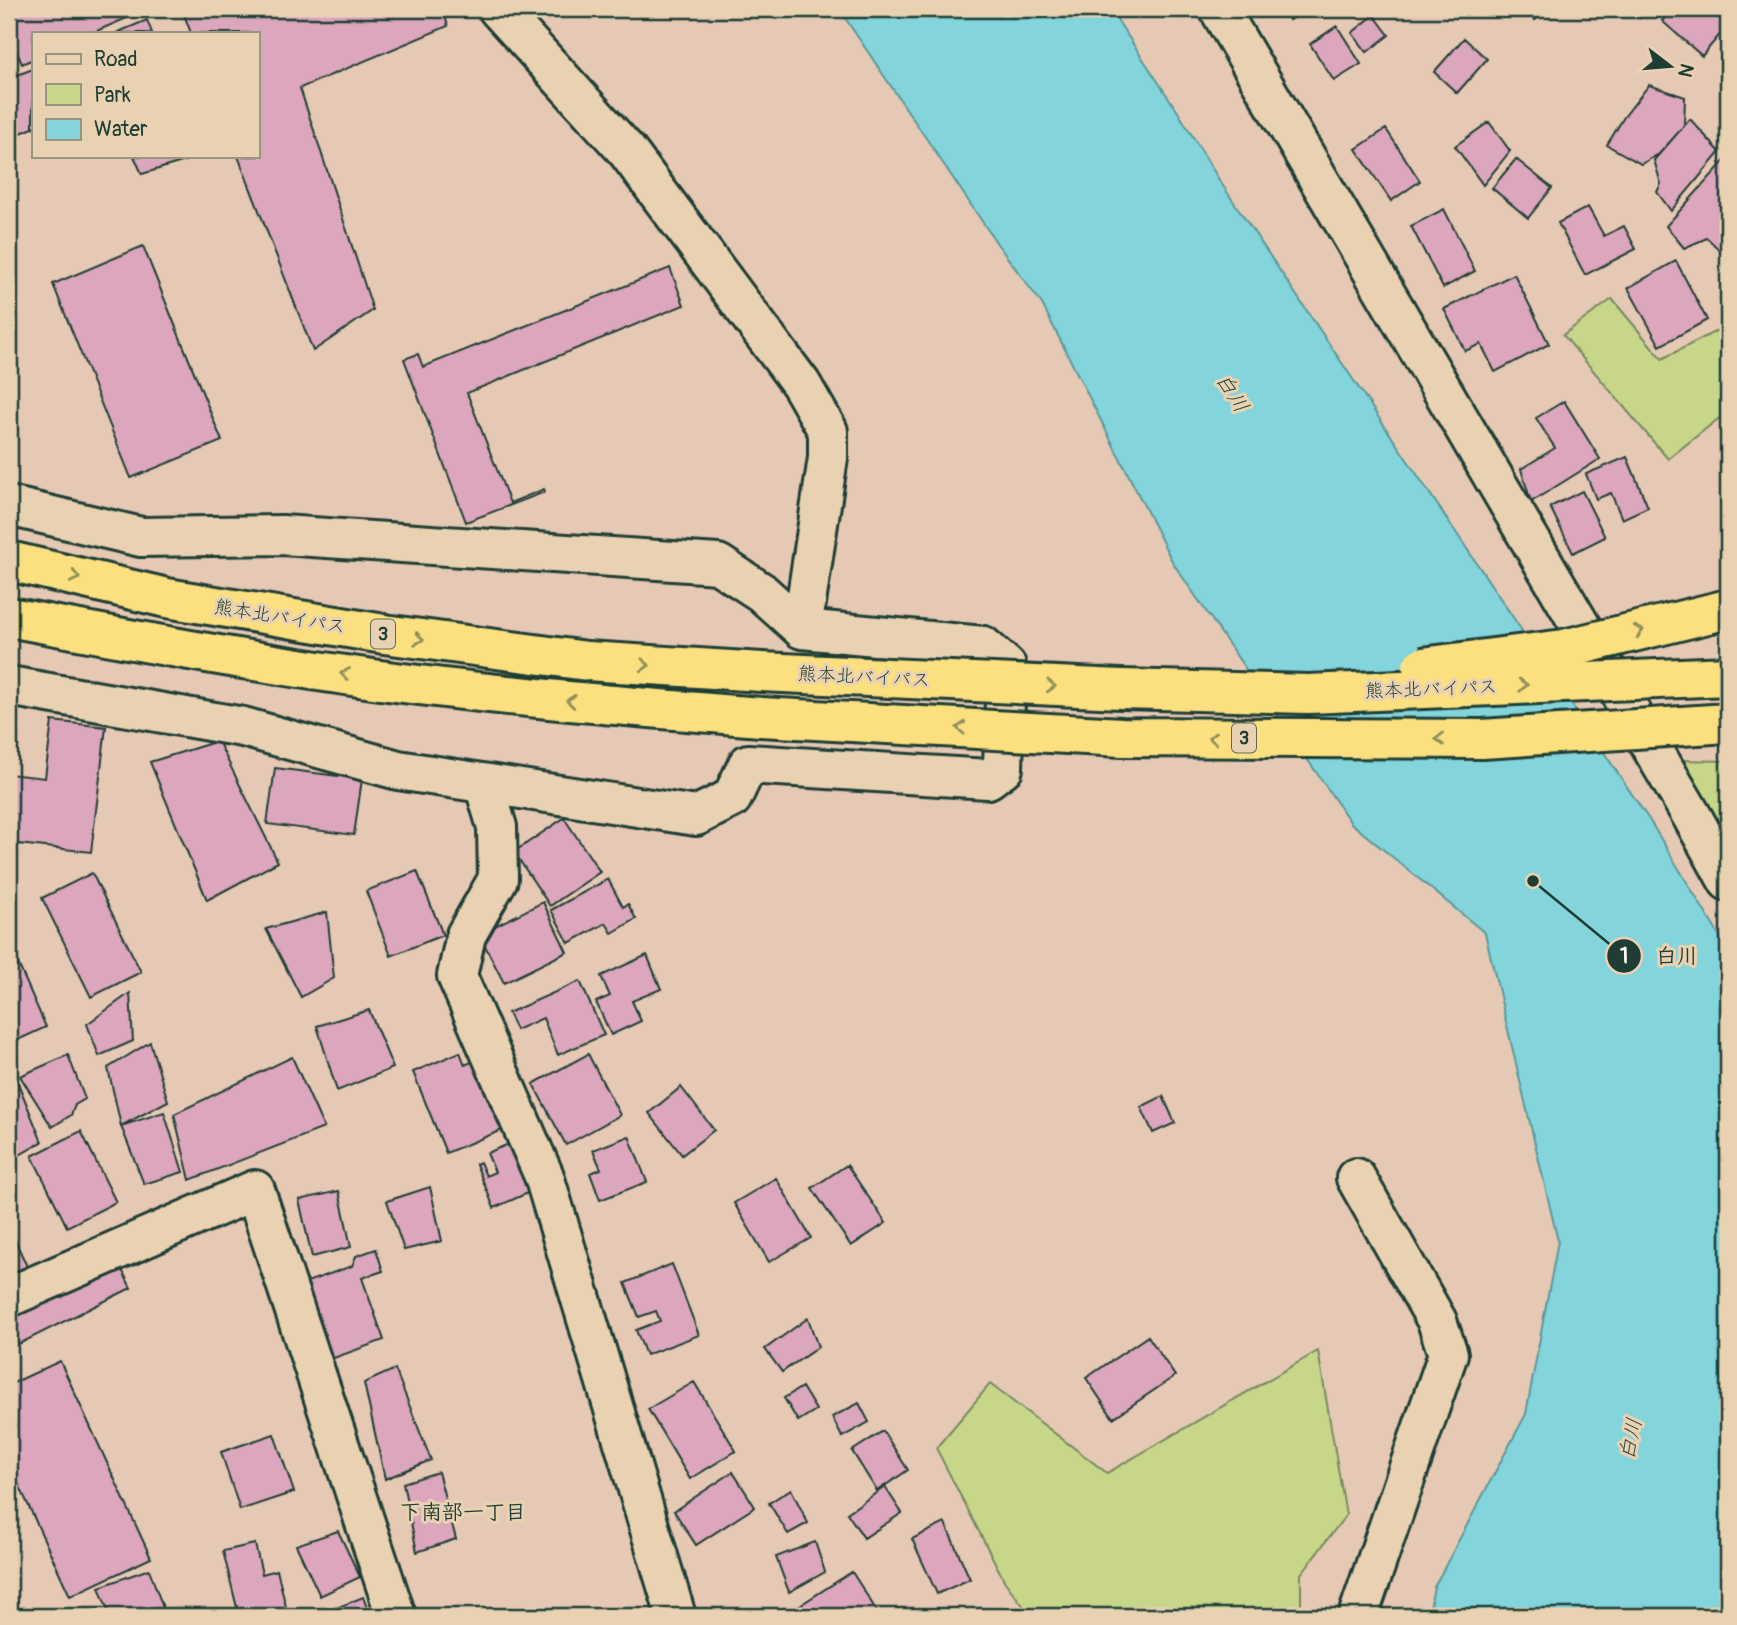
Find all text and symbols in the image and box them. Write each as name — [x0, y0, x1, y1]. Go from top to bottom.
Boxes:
legend — [32, 32, 259, 158]
north arrow — [1636, 32, 1706, 102]
text: Road — [94, 46, 138, 73]
text: N — [1672, 61, 1699, 80]
text: Park — [94, 82, 131, 109]
text: Water — [94, 116, 148, 143]
water label: 白川 — [1209, 368, 1255, 418]
one-way arrow — [69, 569, 81, 583]
street label: 熊本北バイパス — [213, 595, 347, 639]
road number: 3 — [371, 620, 395, 648]
one-way arrow — [1633, 625, 1645, 639]
one-way arrow — [414, 631, 425, 646]
one-way arrow — [640, 657, 651, 672]
street label: 熊本北バイパス — [797, 662, 931, 692]
one-way arrow — [339, 667, 351, 682]
street label: 熊本北バイパス — [1364, 675, 1498, 703]
one-way arrow — [1046, 678, 1057, 693]
one-way arrow — [1518, 678, 1529, 693]
one-way arrow — [565, 694, 576, 709]
one-way arrow — [955, 721, 966, 736]
road number: 3 — [1232, 724, 1256, 752]
one-way arrow — [1207, 730, 1217, 746]
one-way arrow — [1434, 731, 1445, 747]
callout: 白川 — [1607, 935, 1712, 977]
text: 1 — [1620, 943, 1628, 970]
text: 白川 — [1656, 943, 1698, 970]
water label: 白川 — [1613, 1416, 1649, 1462]
district label: 下南部一丁目 — [400, 1499, 526, 1526]

